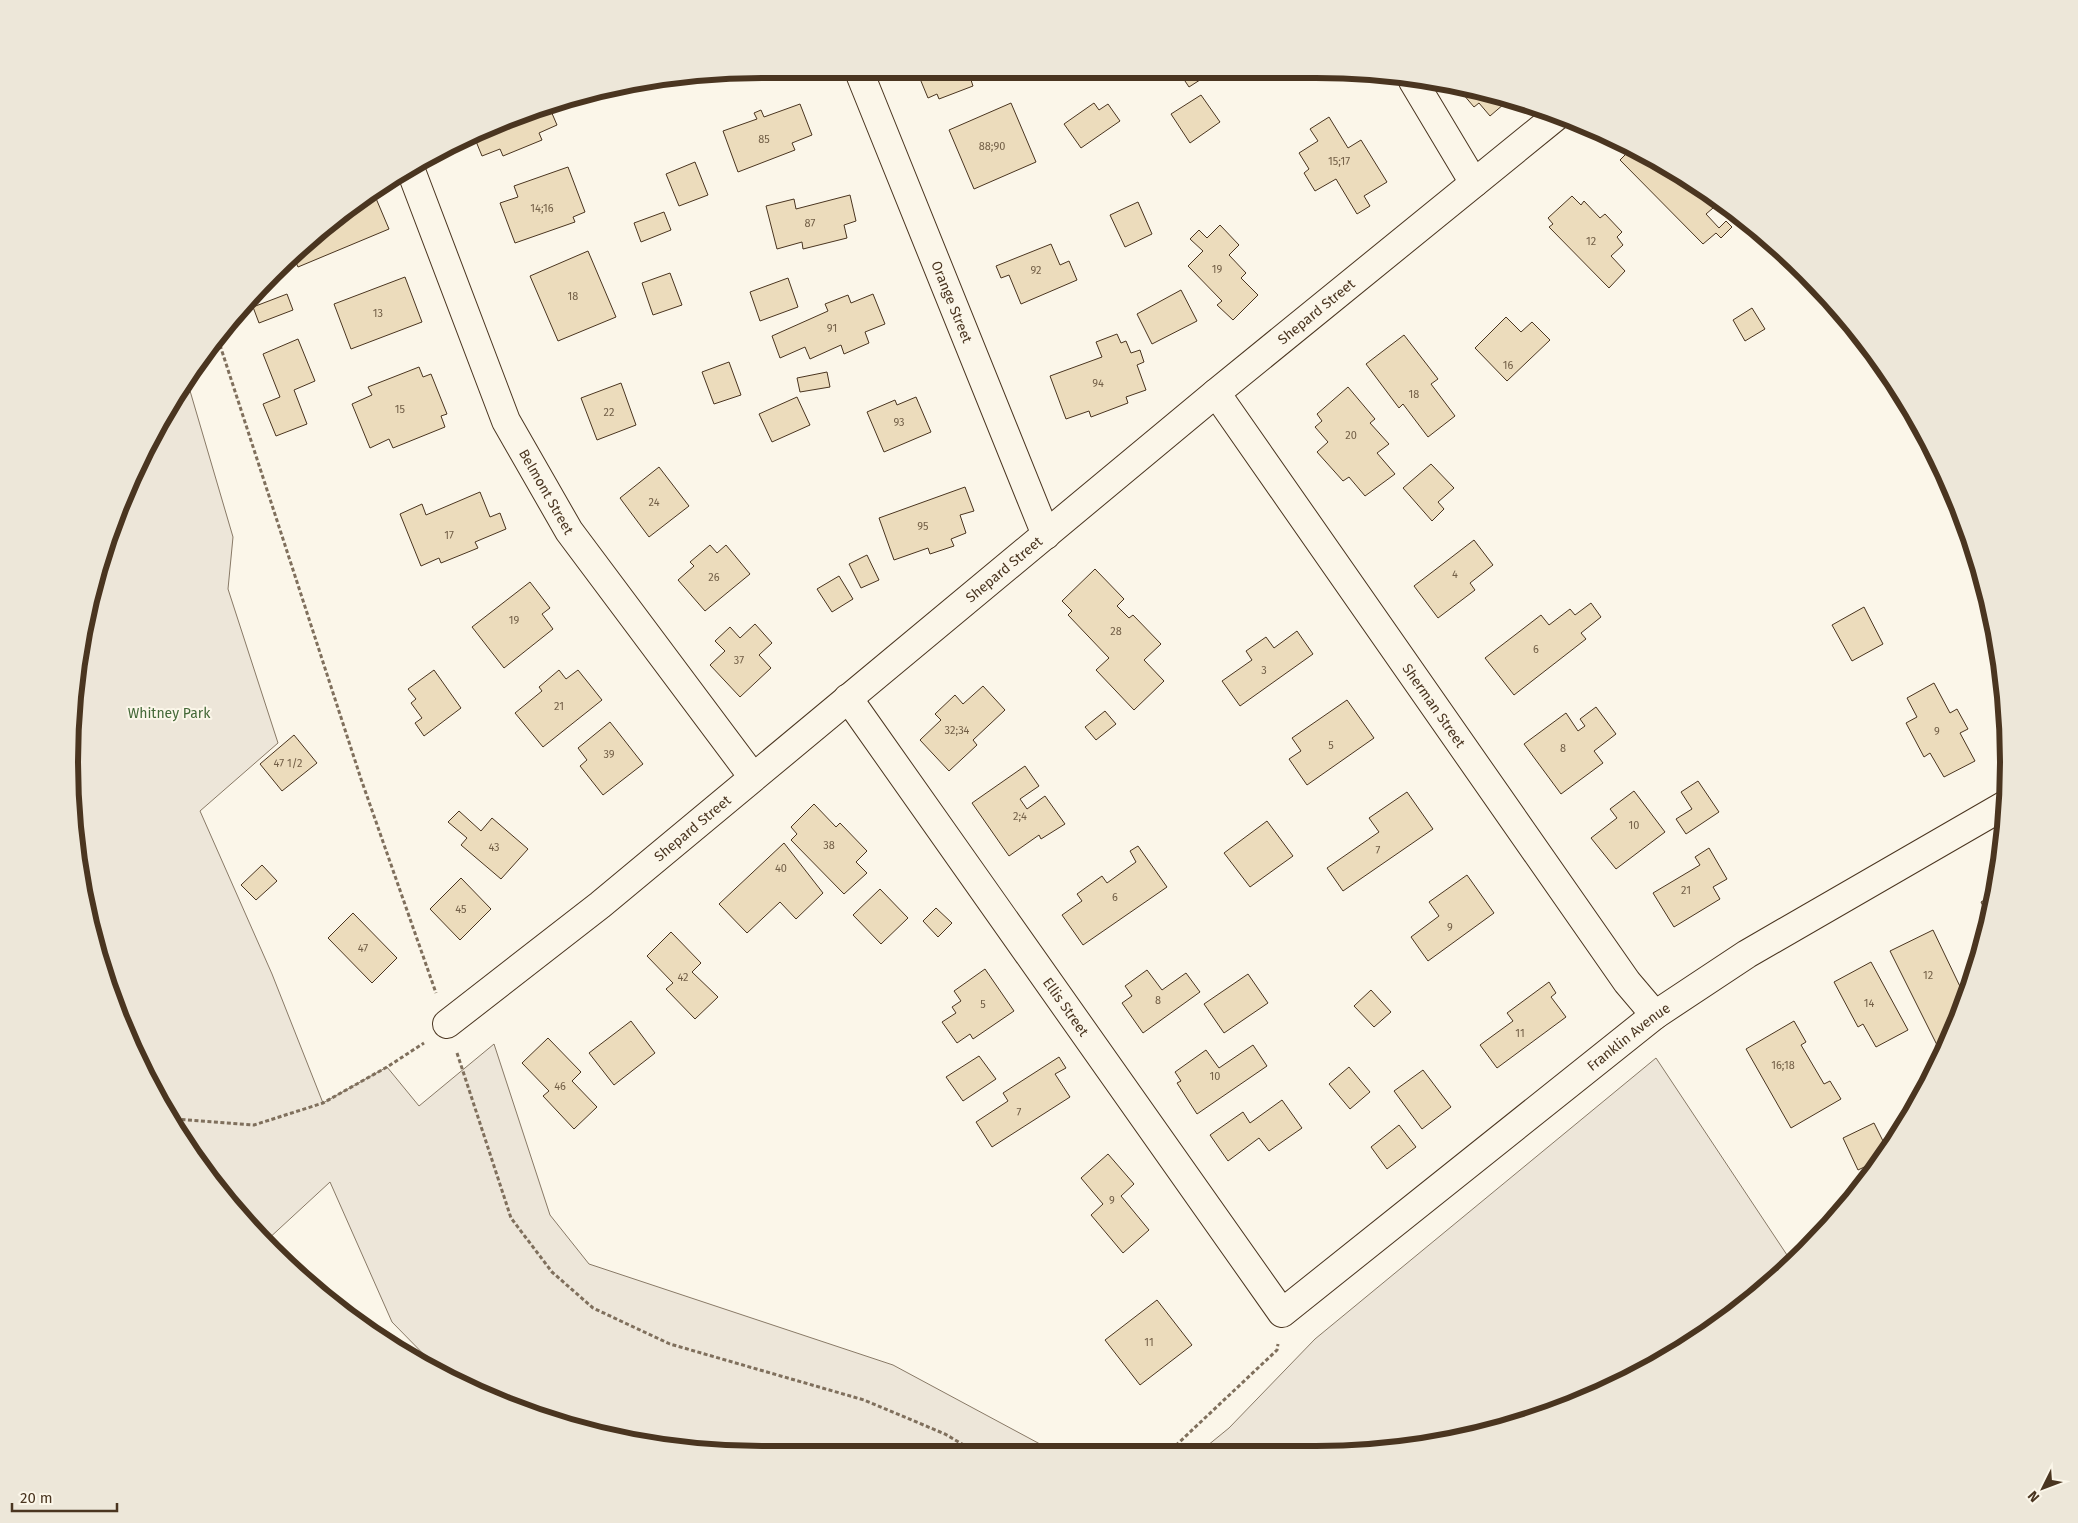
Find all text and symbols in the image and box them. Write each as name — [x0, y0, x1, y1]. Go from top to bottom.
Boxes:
house number: 85 — [758, 133, 770, 146]
house number: 88;90 — [979, 140, 1005, 153]
house number: 15;17 — [1328, 155, 1350, 168]
house number: 14;16 — [530, 202, 554, 215]
house number: 87 — [805, 217, 816, 230]
house number: 12 — [1586, 235, 1596, 248]
street label: Orange Street — [927, 258, 976, 346]
house number: 19 — [1212, 263, 1222, 276]
house number: 92 — [1031, 264, 1041, 277]
street label: Shepard Street — [1275, 275, 1359, 348]
house number: 18 — [568, 290, 578, 303]
house number: 13 — [373, 307, 383, 320]
house number: 91 — [827, 322, 837, 335]
house number: 16 — [1503, 359, 1513, 372]
house number: 94 — [1092, 377, 1104, 390]
house number: 18 — [1409, 388, 1419, 401]
house number: 15 — [395, 403, 406, 416]
house number: 22 — [604, 406, 614, 419]
house number: 93 — [893, 416, 905, 429]
house number: 20 — [1345, 429, 1357, 442]
street label: Belmont Street — [515, 446, 578, 538]
house number: 24 — [649, 496, 660, 509]
house number: 95 — [917, 520, 929, 533]
house number: 17 — [444, 529, 454, 542]
street label: Shepard Street — [962, 532, 1047, 606]
house number: 4 — [1452, 568, 1458, 581]
house number: 26 — [708, 571, 720, 584]
house number: 19 — [509, 614, 519, 627]
house number: 28 — [1110, 625, 1122, 638]
house number: 6 — [1533, 643, 1539, 656]
house number: 37 — [734, 654, 744, 667]
street label: Sherman Street — [1398, 660, 1469, 752]
house number: 3 — [1261, 664, 1267, 677]
house number: 21 — [554, 700, 564, 713]
park label: Whitney Park — [128, 705, 211, 722]
house number: 32;34 — [945, 724, 970, 737]
house number: 9 — [1934, 725, 1940, 738]
house number: 5 — [1328, 739, 1334, 752]
house number: 8 — [1560, 742, 1566, 755]
house number: 39 — [603, 748, 615, 761]
house number: 47 1/2 — [274, 757, 302, 770]
street label: Shepard Street — [651, 791, 735, 865]
house number: 2;4 — [1013, 810, 1027, 823]
house number: 10 — [1629, 819, 1639, 832]
house number: 38 — [823, 839, 835, 852]
house number: 43 — [488, 841, 500, 854]
house number: 7 — [1376, 844, 1381, 857]
house number: 40 — [775, 862, 787, 875]
house number: 21 — [1681, 884, 1691, 897]
house number: 6 — [1112, 891, 1118, 904]
house number: 45 — [455, 903, 467, 916]
house number: 9 — [1447, 921, 1453, 934]
house number: 47 — [358, 942, 368, 955]
house number: 12 — [1923, 969, 1933, 982]
house number: 42 — [677, 971, 689, 984]
street label: Ellis Street — [1039, 975, 1093, 1041]
house number: 8 — [1155, 994, 1161, 1007]
house number: 14 — [1864, 997, 1874, 1010]
house number: 5 — [980, 998, 986, 1011]
street label: Franklin Avenue — [1584, 999, 1674, 1075]
house number: 11 — [1515, 1027, 1525, 1040]
house number: 16;18 — [1771, 1059, 1795, 1072]
house number: 10 — [1210, 1070, 1220, 1083]
house number: 46 — [554, 1080, 566, 1093]
house number: 7 — [1017, 1106, 1022, 1119]
house number: 9 — [1109, 1194, 1115, 1207]
house number: 11 — [1144, 1336, 1154, 1349]
north arrow — [2018, 1463, 2068, 1513]
scale bar — [12, 1480, 118, 1512]
text: N — [2024, 1487, 2043, 1506]
text: 20 m — [20, 1489, 53, 1507]

